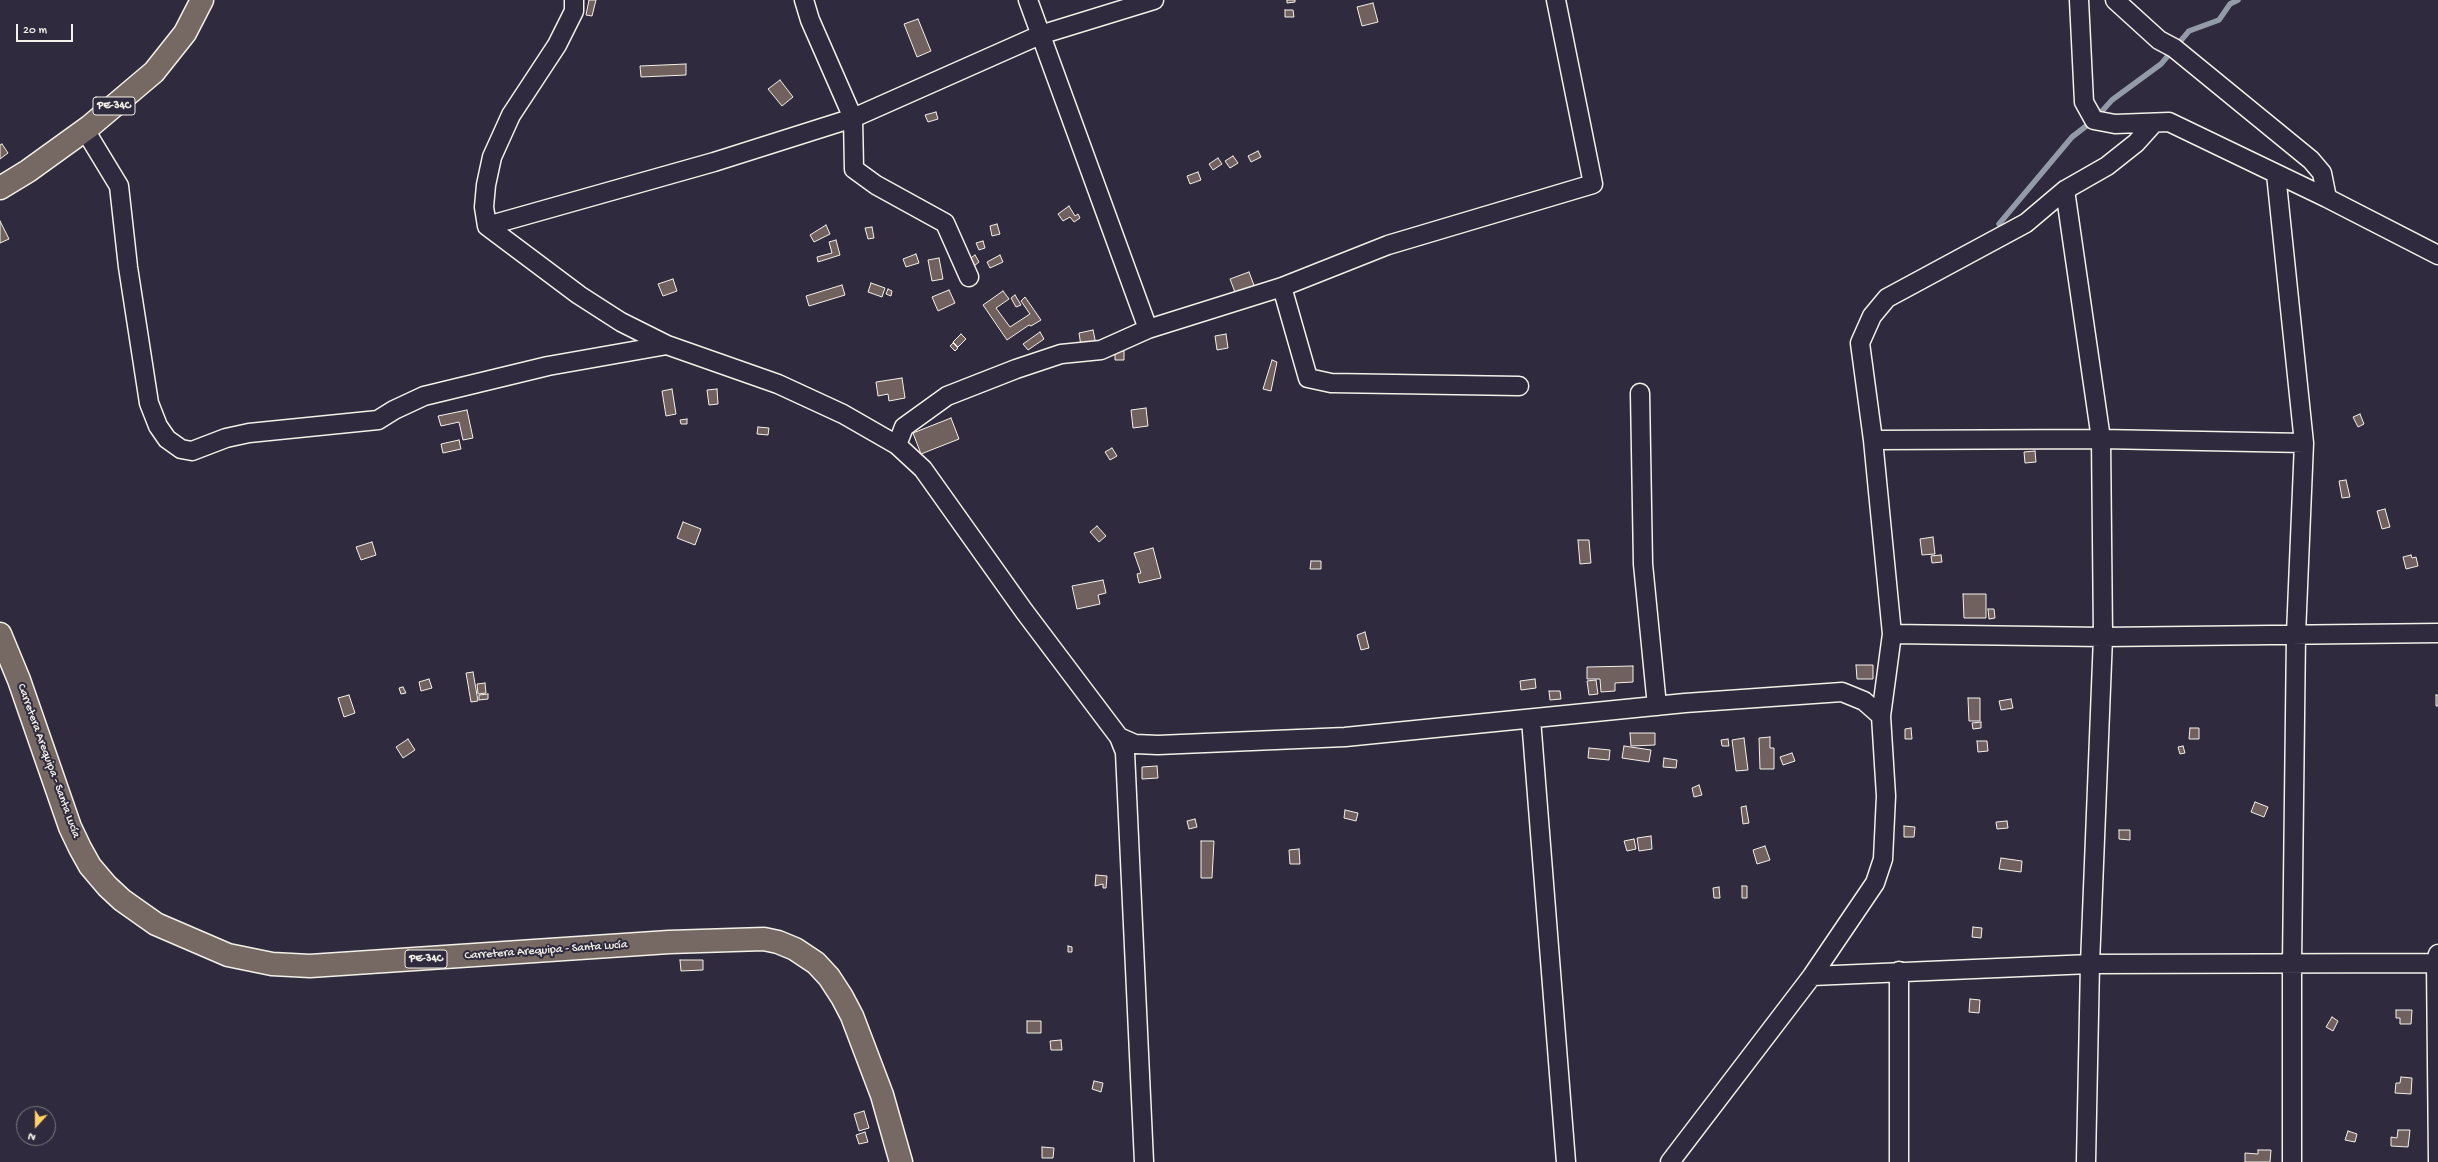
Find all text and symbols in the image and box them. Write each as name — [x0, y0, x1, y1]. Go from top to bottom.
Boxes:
scale bar — [18, 16, 75, 42]
text: 20 m — [23, 24, 47, 38]
road number: PE-34C — [93, 97, 135, 115]
street label: Carretera Arequipa - Santa Lucía — [13, 682, 83, 840]
street label: Carretera Arequipa - Santa Lucía — [464, 938, 628, 964]
road number: PE-34C — [405, 950, 447, 968]
north arrow — [16, 1106, 56, 1146]
text: N — [27, 1129, 38, 1143]

